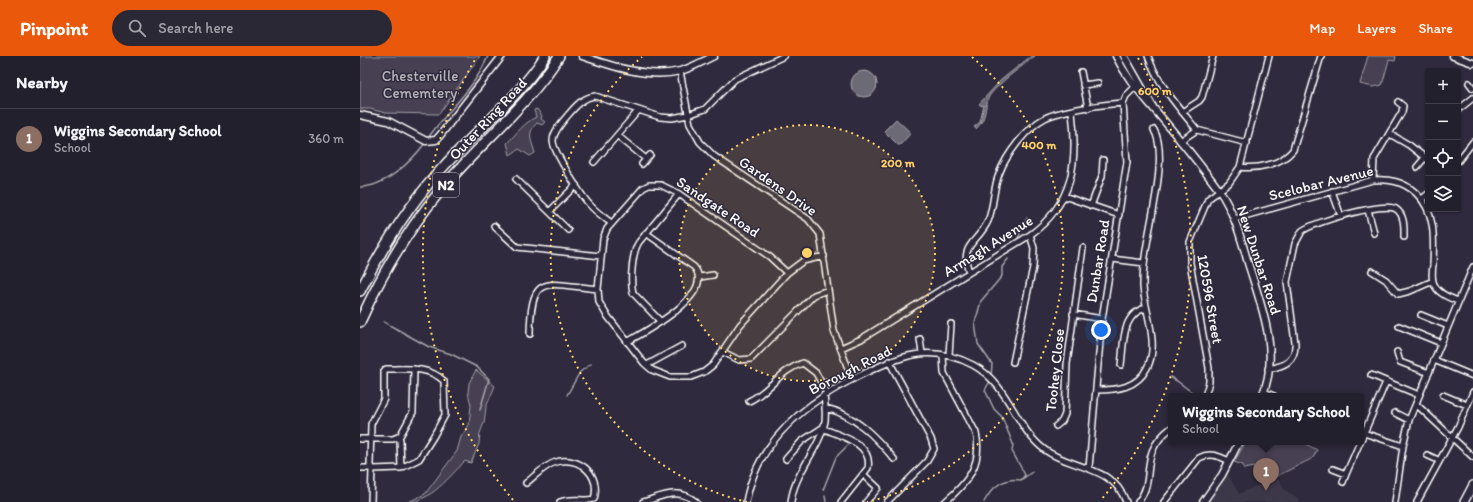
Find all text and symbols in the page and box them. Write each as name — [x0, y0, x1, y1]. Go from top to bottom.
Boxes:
search box — [112, 10, 392, 46]
text: Pinpoint — [20, 17, 88, 40]
icon: search — [126, 17, 148, 39]
text: Search here — [158, 19, 233, 37]
text: Map — [1310, 20, 1335, 37]
text: Layers — [1357, 20, 1396, 37]
text: Share — [1418, 20, 1453, 37]
park label: Chesterville Cememtery — [382, 67, 458, 102]
map controls — [1425, 68, 1461, 212]
button: + — [1425, 68, 1461, 104]
text: Nearby — [16, 72, 68, 92]
street label: Outer Ring Road — [445, 74, 531, 164]
text: 600 m — [1138, 84, 1173, 98]
button: − — [1425, 104, 1461, 140]
text: Wiggins Secondary School — [54, 122, 222, 140]
text: 1 — [26, 131, 32, 146]
text: 360 m — [308, 131, 344, 146]
text: 400 m — [1022, 138, 1057, 152]
text: School — [54, 140, 91, 155]
button: locate — [1425, 140, 1461, 176]
street label: Gardens Drive — [735, 152, 821, 220]
text: 200 m — [881, 156, 916, 170]
street label: Scelobar Avenue — [1267, 161, 1375, 205]
road number: N2 — [433, 173, 459, 197]
street label: Sandgate Road — [673, 173, 763, 241]
button: layers — [1425, 176, 1461, 212]
street label: New Dunbar Road — [1233, 203, 1285, 317]
street label: Armagh Avenue — [940, 211, 1036, 281]
street label: Dunbar Road — [1083, 217, 1114, 304]
centre of rings — [800, 246, 814, 260]
street label: 120596 Street — [1193, 253, 1227, 346]
your location — [1091, 320, 1111, 340]
street label: Toohey Close — [1042, 328, 1068, 412]
street label: Borough Road — [806, 341, 895, 399]
popup — [1168, 393, 1364, 445]
text: Wiggins Secondary School — [1182, 403, 1350, 421]
text: School — [1182, 421, 1219, 436]
pin: 1 — [1253, 458, 1279, 491]

